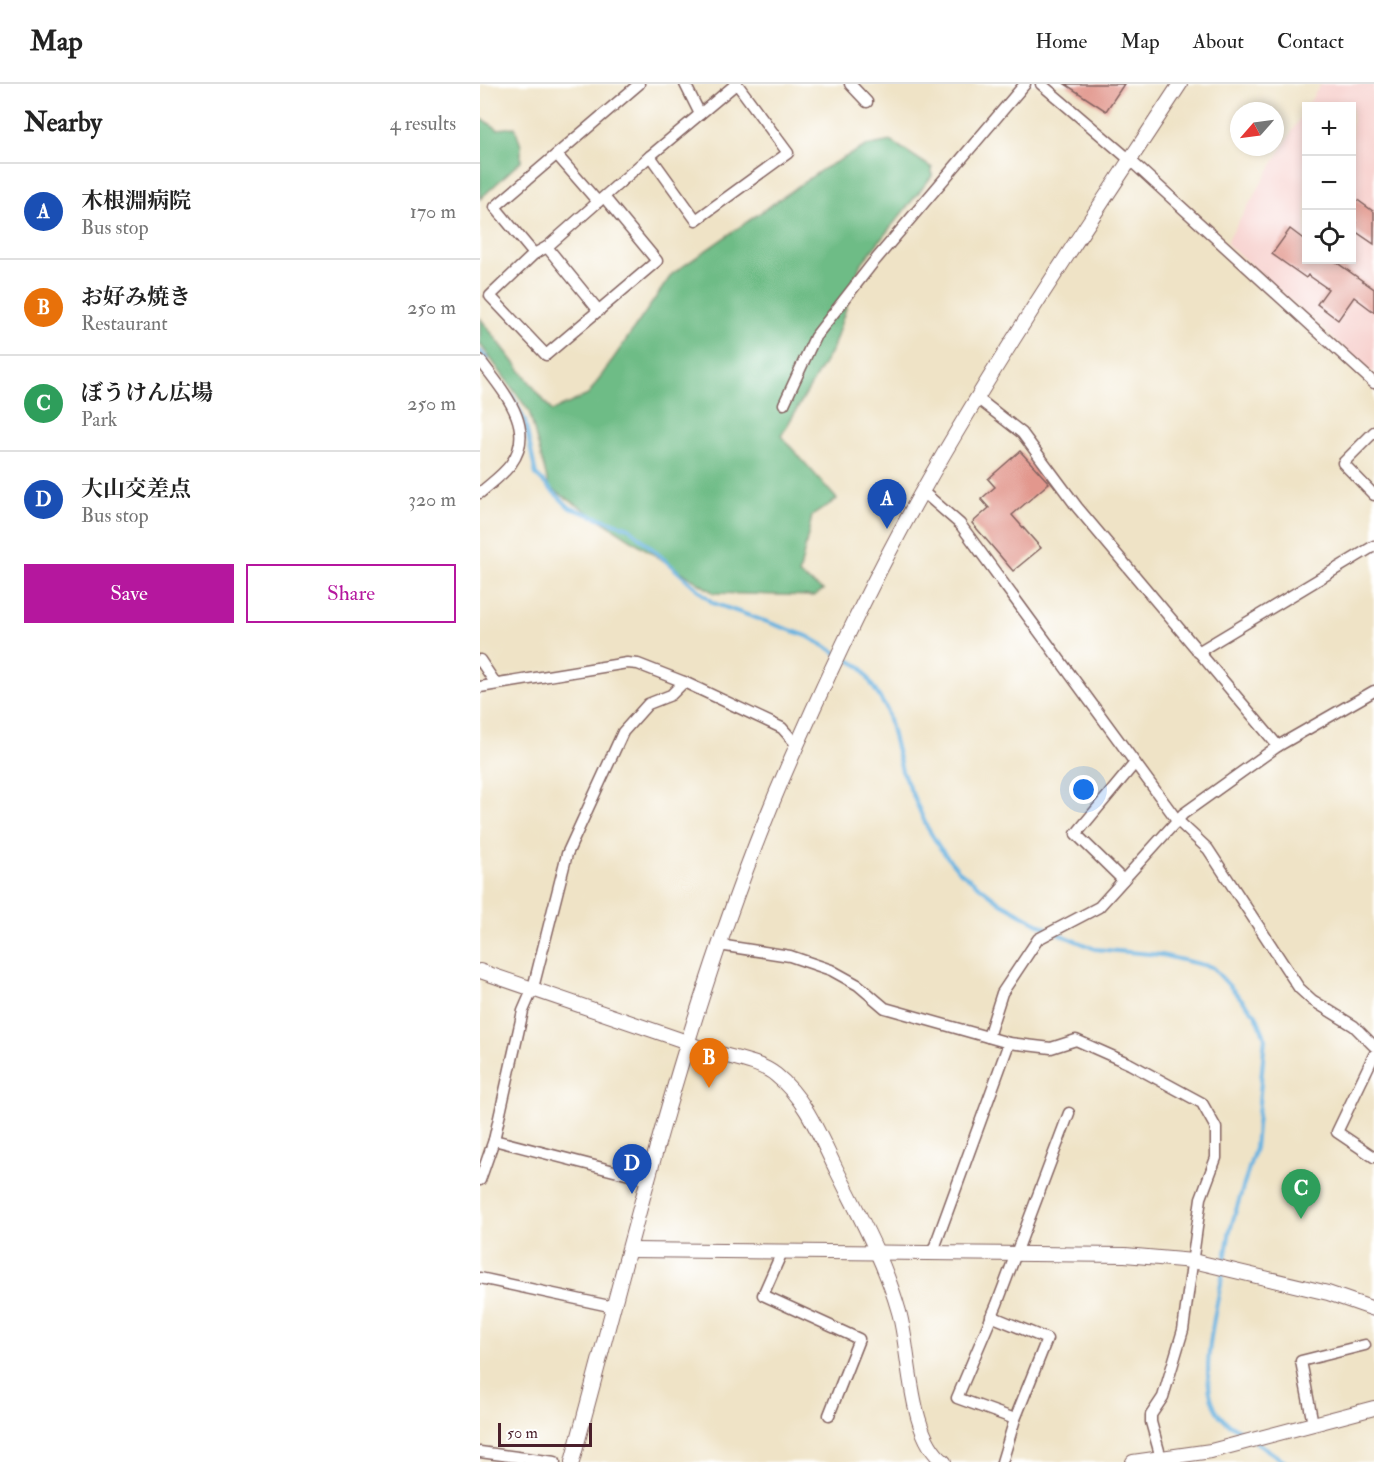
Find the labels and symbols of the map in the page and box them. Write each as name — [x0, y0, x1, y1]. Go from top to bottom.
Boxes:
north arrow — [1230, 102, 1284, 156]
pin: A — [868, 480, 906, 529]
your location — [1069, 775, 1098, 804]
pin: B — [690, 1038, 728, 1088]
pin: D — [612, 1144, 652, 1194]
pin: C — [1282, 1170, 1320, 1219]
scale bar — [498, 1420, 592, 1448]

